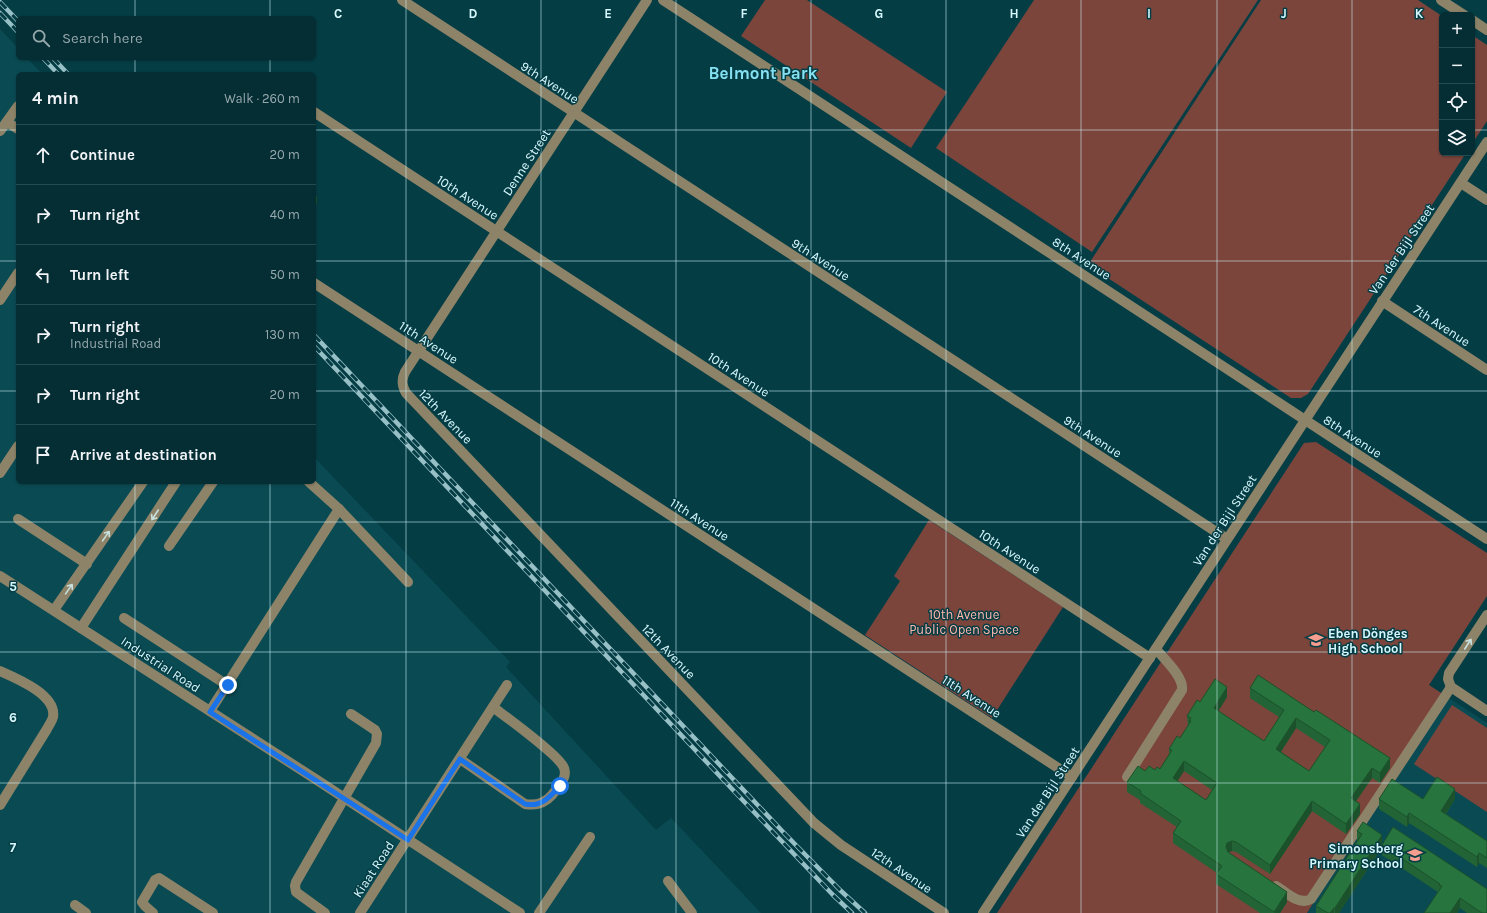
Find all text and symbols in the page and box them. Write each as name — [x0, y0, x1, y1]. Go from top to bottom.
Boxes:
text: C — [334, 6, 342, 21]
text: D — [469, 6, 478, 21]
text: E — [604, 6, 612, 21]
text: F — [740, 6, 748, 21]
text: G — [875, 6, 883, 21]
text: H — [1009, 6, 1019, 21]
text: I — [1147, 6, 1151, 21]
text: J — [1281, 6, 1287, 21]
text: K — [1415, 6, 1424, 21]
map controls — [1439, 12, 1475, 156]
button: + — [1439, 12, 1475, 48]
search box — [16, 16, 316, 60]
icon: search — [30, 27, 52, 49]
text: Search here — [62, 29, 143, 47]
button: − — [1439, 48, 1475, 84]
street label: 9th Avenue — [518, 58, 582, 107]
district label: Belmont Park — [708, 63, 818, 83]
button: locate — [1439, 84, 1475, 120]
text: 4 min — [32, 88, 79, 108]
text: Walk · 260 m — [224, 91, 300, 106]
button: layers — [1439, 120, 1475, 156]
street label: Denne Street — [499, 126, 554, 198]
icon: ahead — [32, 144, 54, 166]
text: Continue — [70, 146, 135, 164]
text: 20 m — [270, 147, 300, 162]
street label: 10th Avenue — [434, 172, 502, 223]
street label: Van der Bijl Street — [1366, 201, 1437, 297]
icon: right — [32, 204, 54, 226]
text: Turn right — [70, 206, 140, 224]
text: 40 m — [270, 207, 300, 222]
street label: 8th Avenue — [1050, 234, 1114, 283]
street label: 9th Avenue — [789, 235, 853, 284]
icon: left — [32, 264, 54, 286]
text: Turn left — [70, 266, 129, 284]
text: 50 m — [270, 267, 300, 282]
street label: 7th Avenue — [1411, 302, 1473, 350]
text: Turn right — [70, 318, 140, 336]
street label: 11th Avenue — [396, 318, 461, 367]
icon: right — [32, 324, 54, 346]
text: 130 m — [265, 327, 300, 342]
text: Industrial Road — [70, 336, 161, 351]
street label: 10th Avenue — [705, 349, 773, 400]
icon: right — [32, 384, 54, 406]
text: Turn right — [70, 386, 140, 404]
street label: 12th Avenue — [416, 386, 476, 447]
text: 20 m — [270, 387, 300, 402]
street label: 9th Avenue — [1061, 412, 1125, 461]
street label: 8th Avenue — [1321, 412, 1385, 461]
icon: arrive — [32, 444, 54, 466]
text: Arrive at destination — [70, 446, 217, 464]
street label: Van der Bijl Street — [1189, 472, 1260, 569]
street label: 11th Avenue — [667, 495, 732, 544]
one-way arrow — [151, 509, 159, 520]
street label: 10th Avenue — [976, 526, 1044, 577]
one-way arrow — [102, 531, 110, 542]
text: 5 — [9, 579, 17, 594]
one-way arrow — [65, 584, 73, 595]
park label: 10th Avenue Public Open Space — [909, 607, 1019, 637]
street label: 12th Avenue — [639, 621, 699, 682]
place label: Eben Dönges High School — [1328, 626, 1408, 656]
school or university icon: Eben Dönges High School — [1307, 631, 1325, 649]
street label: Industrial Road — [118, 633, 203, 696]
one-way arrow — [1464, 639, 1472, 650]
street label: 11th Avenue — [939, 672, 1004, 721]
route end — [219, 676, 237, 694]
text: 6 — [9, 710, 17, 725]
street label: Van der Bijl Street — [1012, 744, 1083, 841]
route start — [551, 777, 569, 795]
street label: Kiaat Road — [350, 838, 397, 900]
text: 7 — [10, 840, 17, 855]
place label: Simonsberg Primary School — [1309, 841, 1403, 871]
street label: 12th Avenue — [868, 845, 935, 897]
school or university icon: Simonsberg Primary School — [1406, 846, 1424, 864]

